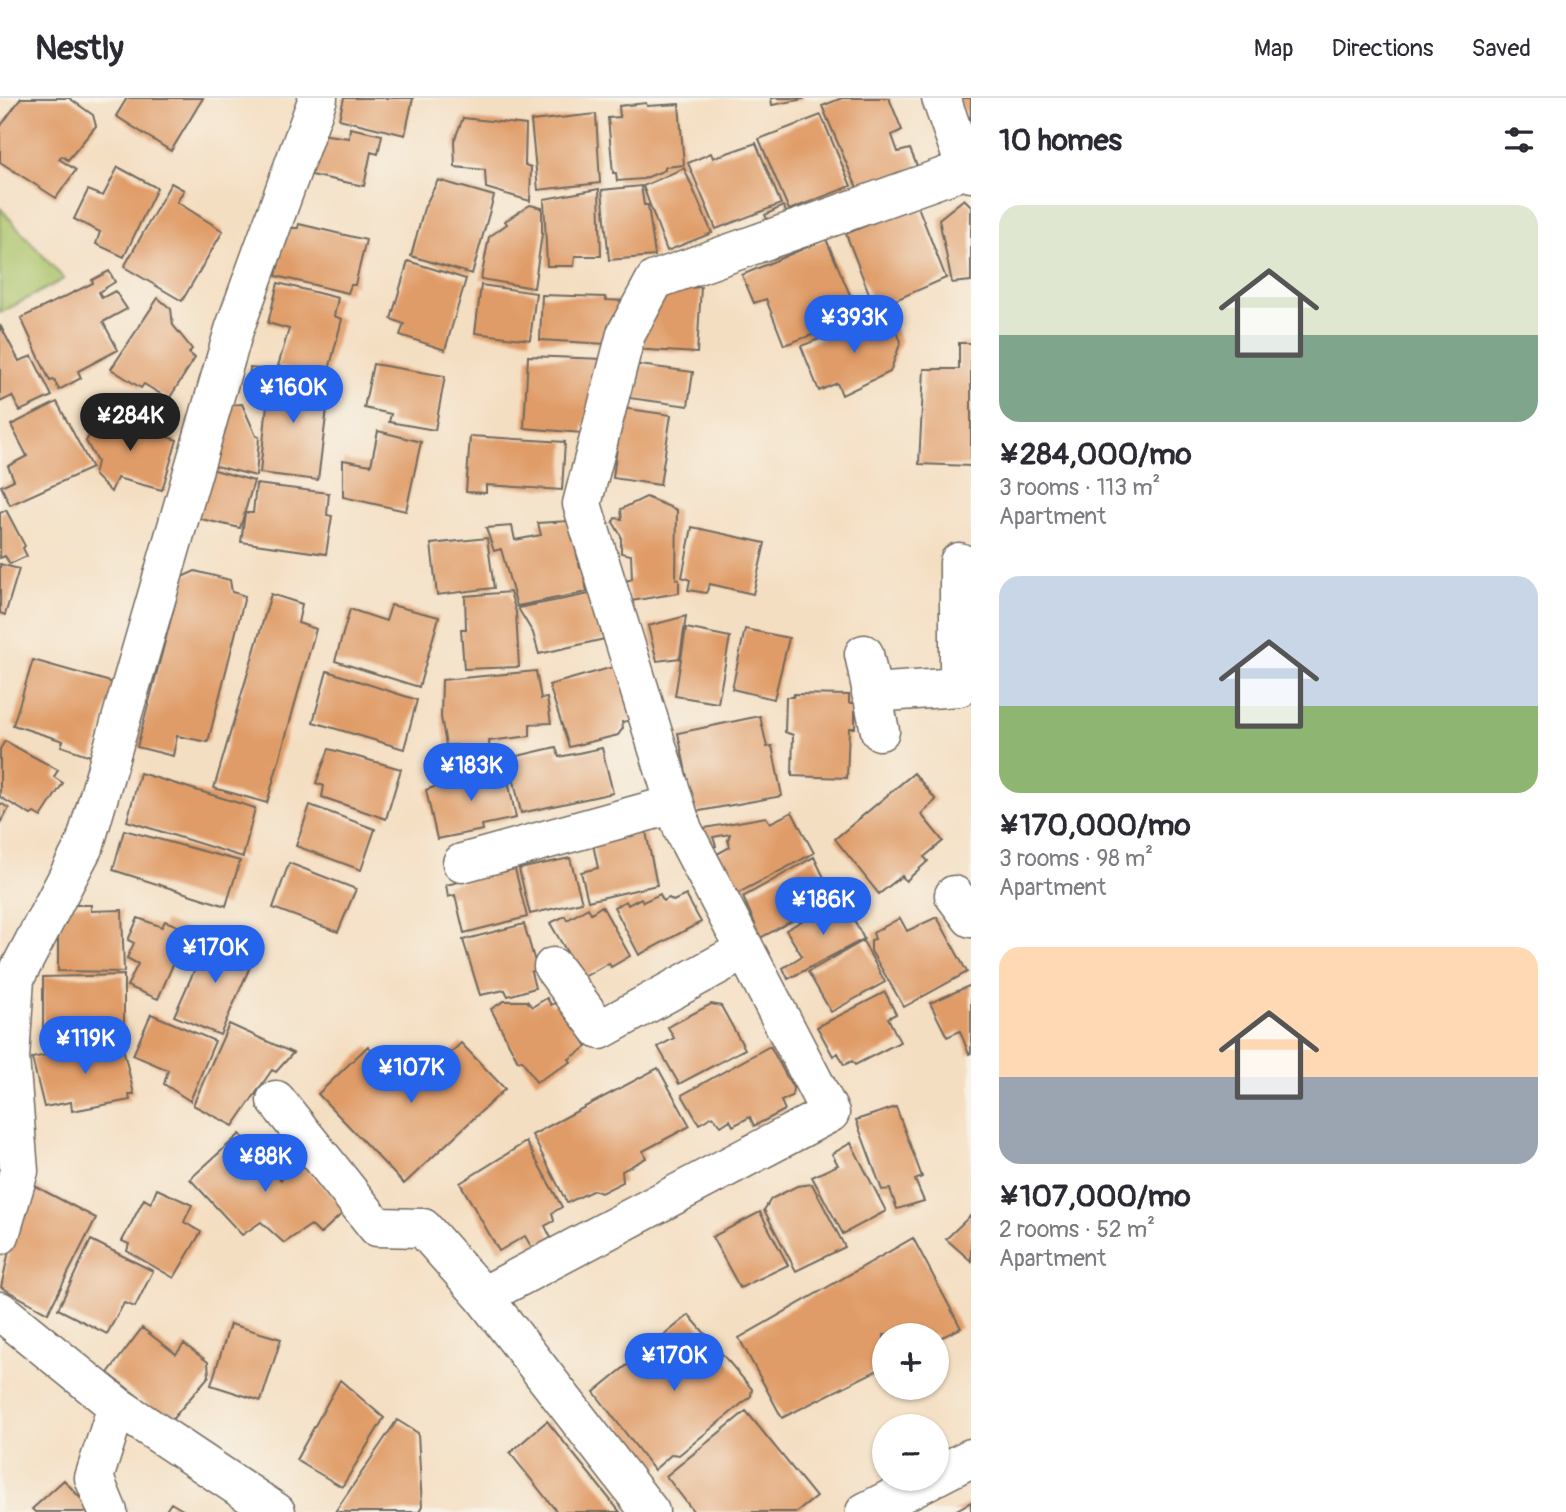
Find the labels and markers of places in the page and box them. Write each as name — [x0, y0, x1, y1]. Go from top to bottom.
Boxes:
pin: ¥393K — [805, 296, 903, 355]
pin: ¥160K — [244, 366, 342, 425]
pin: ¥284K — [81, 394, 179, 453]
pin: ¥183K — [422, 744, 520, 803]
pin: ¥186K — [774, 878, 872, 937]
pin: ¥170K — [166, 926, 264, 985]
pin: ¥119K — [36, 1016, 134, 1076]
pin: ¥107K — [362, 1046, 460, 1105]
pin: ¥88K — [224, 1134, 306, 1194]
pin: ¥170K — [625, 1334, 723, 1393]

